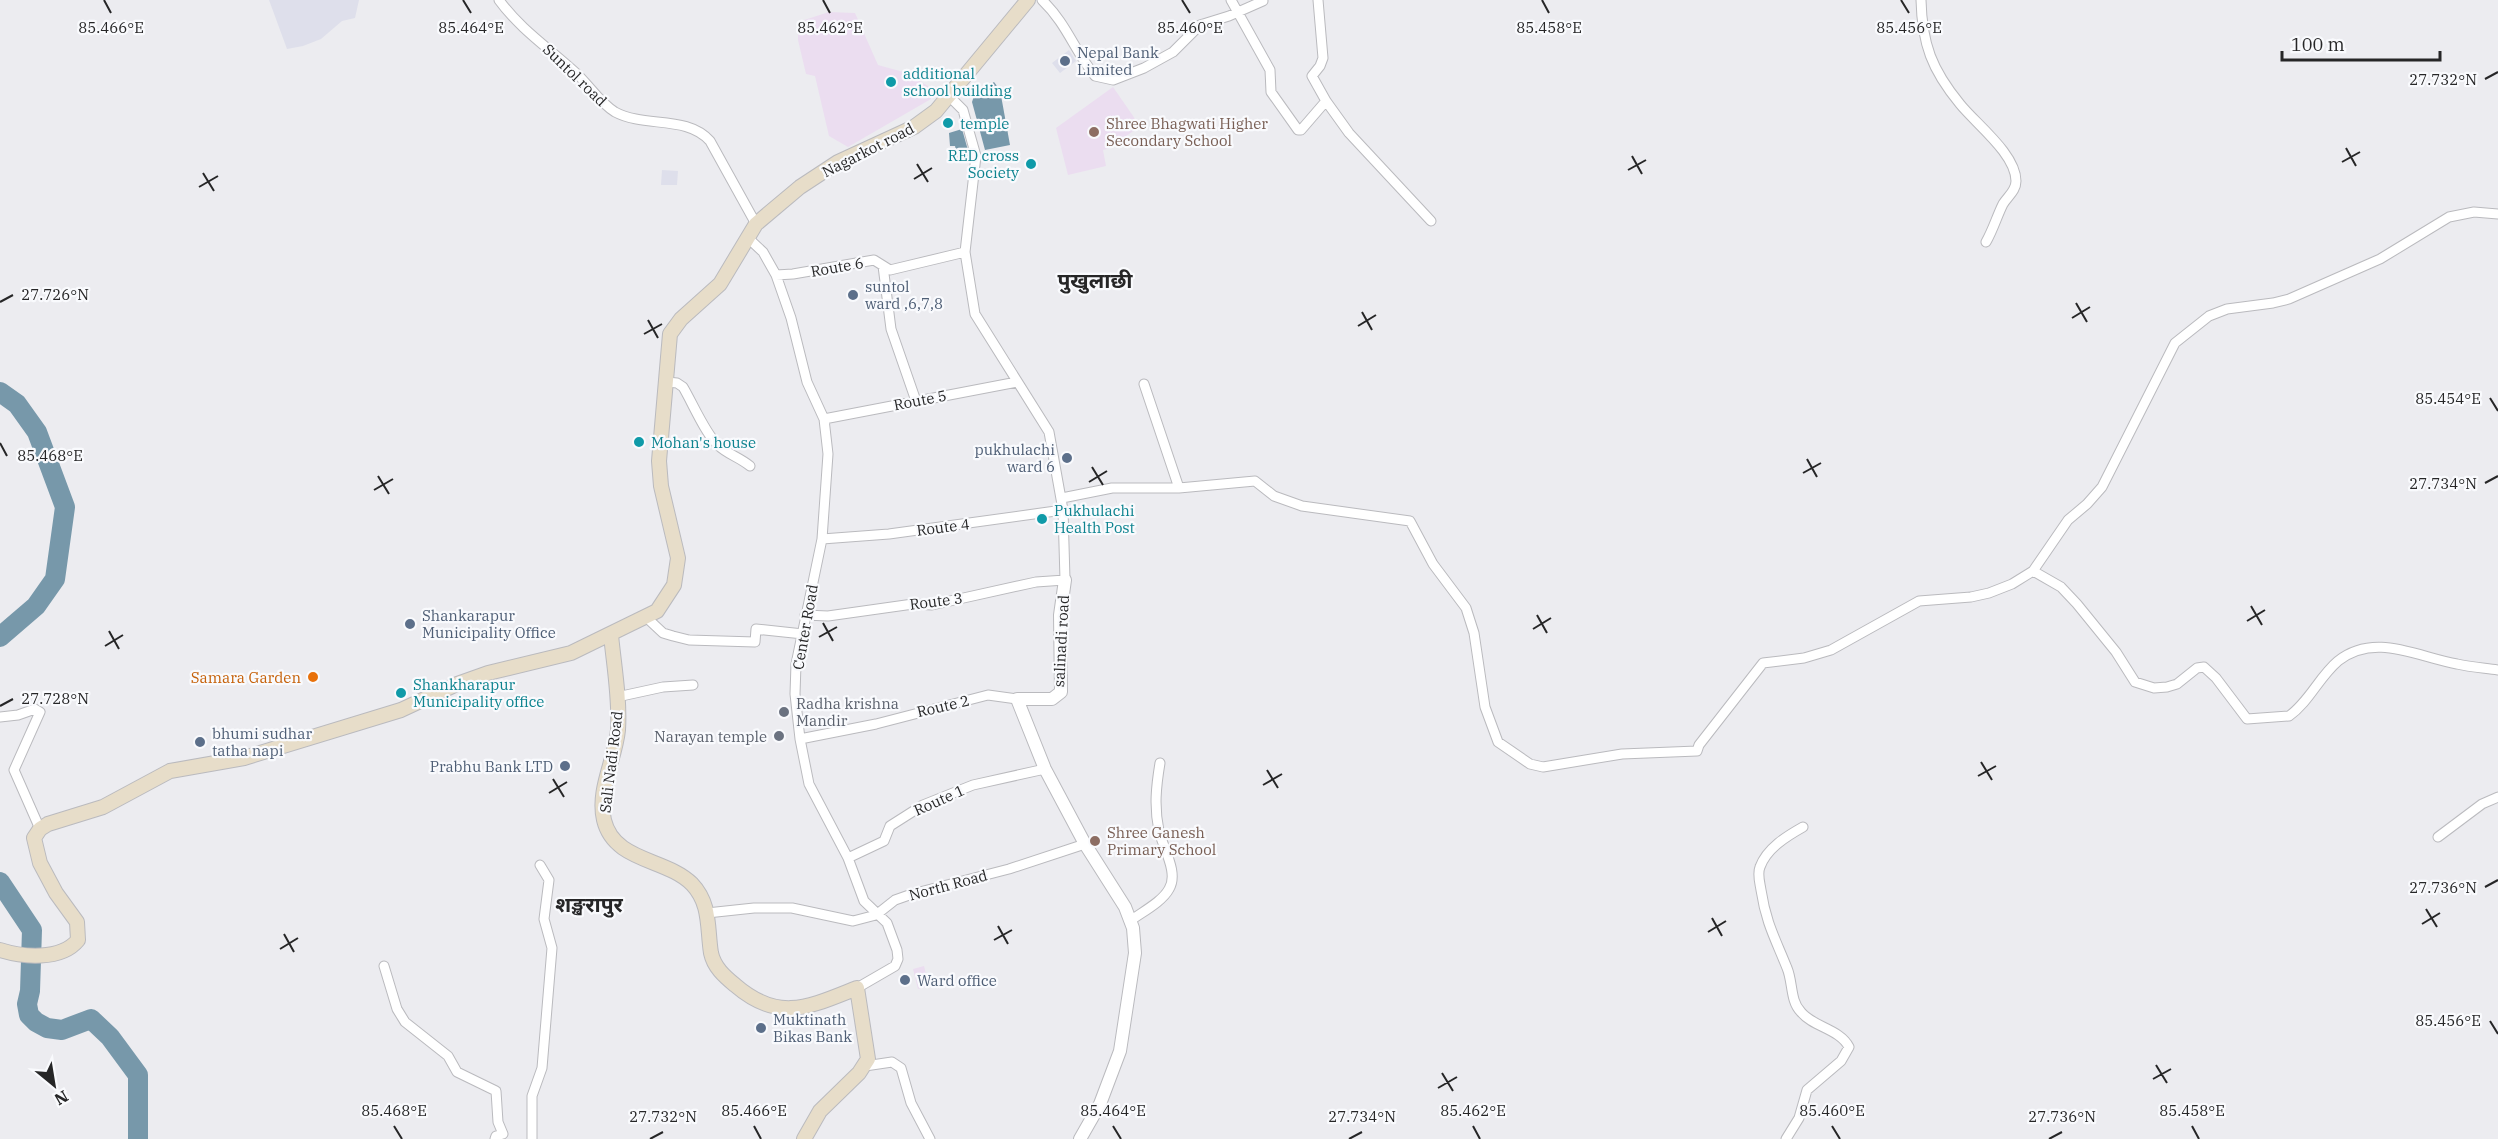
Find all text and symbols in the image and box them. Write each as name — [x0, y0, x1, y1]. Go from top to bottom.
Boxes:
text: 85.466°E — [78, 18, 144, 37]
text: 85.464°E — [438, 18, 504, 37]
text: 85.462°E — [797, 18, 863, 37]
text: 85.460°E — [1157, 18, 1223, 37]
text: 85.458°E — [1516, 18, 1582, 37]
text: 85.456°E — [1876, 18, 1942, 37]
scale bar — [2282, 24, 2440, 62]
text: 100 m — [2291, 33, 2345, 56]
street label: Suntol road — [539, 40, 611, 110]
place label: Nepal Bank Limited — [1077, 43, 1159, 79]
marker: Nepal Bank Limited — [1058, 54, 1072, 68]
place label: additional school building — [903, 64, 1012, 100]
text: 27.732°N — [2409, 70, 2477, 89]
marker: additional school building — [884, 75, 898, 89]
place label: temple — [960, 114, 1009, 133]
place label: Shree Bhagwati Higher Secondary School — [1106, 114, 1268, 150]
marker: temple — [941, 116, 955, 130]
street label: Nagarkot road — [819, 119, 917, 181]
marker: Shree Bhagwati Higher Secondary School — [1087, 125, 1101, 139]
place label: RED cross Society — [948, 146, 1019, 182]
marker: RED cross Society — [1024, 157, 1038, 171]
street label: Route 6 — [809, 253, 865, 281]
district label: पुखुलाछी — [1057, 266, 1133, 294]
place label: suntol ward ,6,7,8 — [865, 277, 943, 313]
text: 27.726°N — [21, 285, 89, 304]
marker: suntol ward ,6,7,8 — [846, 288, 860, 302]
street label: Route 5 — [892, 386, 948, 414]
text: 85.454°E — [2415, 389, 2481, 408]
place label: Mohan's house — [651, 433, 756, 452]
marker: Mohan's house — [632, 435, 646, 449]
place label: pukhulachi ward 6 — [975, 440, 1055, 476]
text: 85.468°E — [17, 446, 83, 465]
marker: pukhulachi ward 6 — [1060, 451, 1074, 465]
text: 27.734°N — [2409, 474, 2477, 493]
place label: Pukhulachi Health Post — [1054, 501, 1135, 537]
marker: Pukhulachi Health Post — [1035, 512, 1049, 526]
street label: Route 4 — [915, 514, 971, 540]
street label: Center Road — [788, 583, 822, 671]
street label: Route 3 — [908, 588, 964, 614]
street label: salinadi road — [1049, 594, 1073, 688]
place label: Shankarapur Municipality Office — [422, 606, 556, 642]
marker: Shankarapur Municipality Office — [403, 617, 417, 631]
place label: Samara Garden — [191, 668, 301, 687]
marker: Samara Garden — [306, 670, 320, 684]
place label: Shankharapur Municipality office — [413, 675, 544, 711]
marker: Shankharapur Municipality office — [394, 686, 408, 700]
text: 27.728°N — [21, 689, 89, 708]
street label: Route 2 — [915, 691, 971, 721]
place label: Radha krishna Mandir — [796, 694, 899, 730]
marker: Radha krishna Mandir — [777, 705, 791, 719]
street label: Sali Nadi Road — [595, 710, 627, 814]
place label: bhumi sudhar tatha napi — [212, 724, 312, 760]
place label: Narayan temple — [654, 727, 767, 746]
marker: Narayan temple — [772, 729, 786, 743]
marker: bhumi sudhar tatha napi — [193, 735, 207, 749]
place label: Prabhu Bank LTD — [430, 757, 553, 776]
marker: Prabhu Bank LTD — [558, 759, 572, 773]
street label: Route 1 — [911, 780, 967, 820]
place label: Shree Ganesh Primary School — [1107, 823, 1216, 859]
marker: Shree Ganesh Primary School — [1088, 834, 1102, 848]
street label: North Road — [907, 865, 989, 905]
text: 27.736°N — [2409, 878, 2477, 897]
district label: शङ्खरापुर — [555, 890, 624, 918]
place label: Ward office — [917, 971, 997, 990]
marker: Ward office — [898, 973, 912, 987]
place label: Muktinath Bikas Bank — [773, 1010, 852, 1046]
text: 85.456°E — [2415, 1011, 2481, 1030]
marker: Muktinath Bikas Bank — [754, 1021, 768, 1035]
north arrow — [24, 1055, 84, 1115]
text: N — [51, 1086, 72, 1110]
text: 85.468°E — [361, 1101, 427, 1120]
text: 85.466°E — [721, 1101, 787, 1120]
text: 85.464°E — [1080, 1101, 1146, 1120]
text: 85.462°E — [1440, 1101, 1506, 1120]
text: 85.460°E — [1799, 1101, 1865, 1120]
text: 85.458°E — [2159, 1101, 2225, 1120]
text: 27.732°N — [629, 1107, 697, 1126]
text: 27.734°N — [1328, 1107, 1396, 1126]
text: 27.736°N — [2028, 1107, 2096, 1126]

